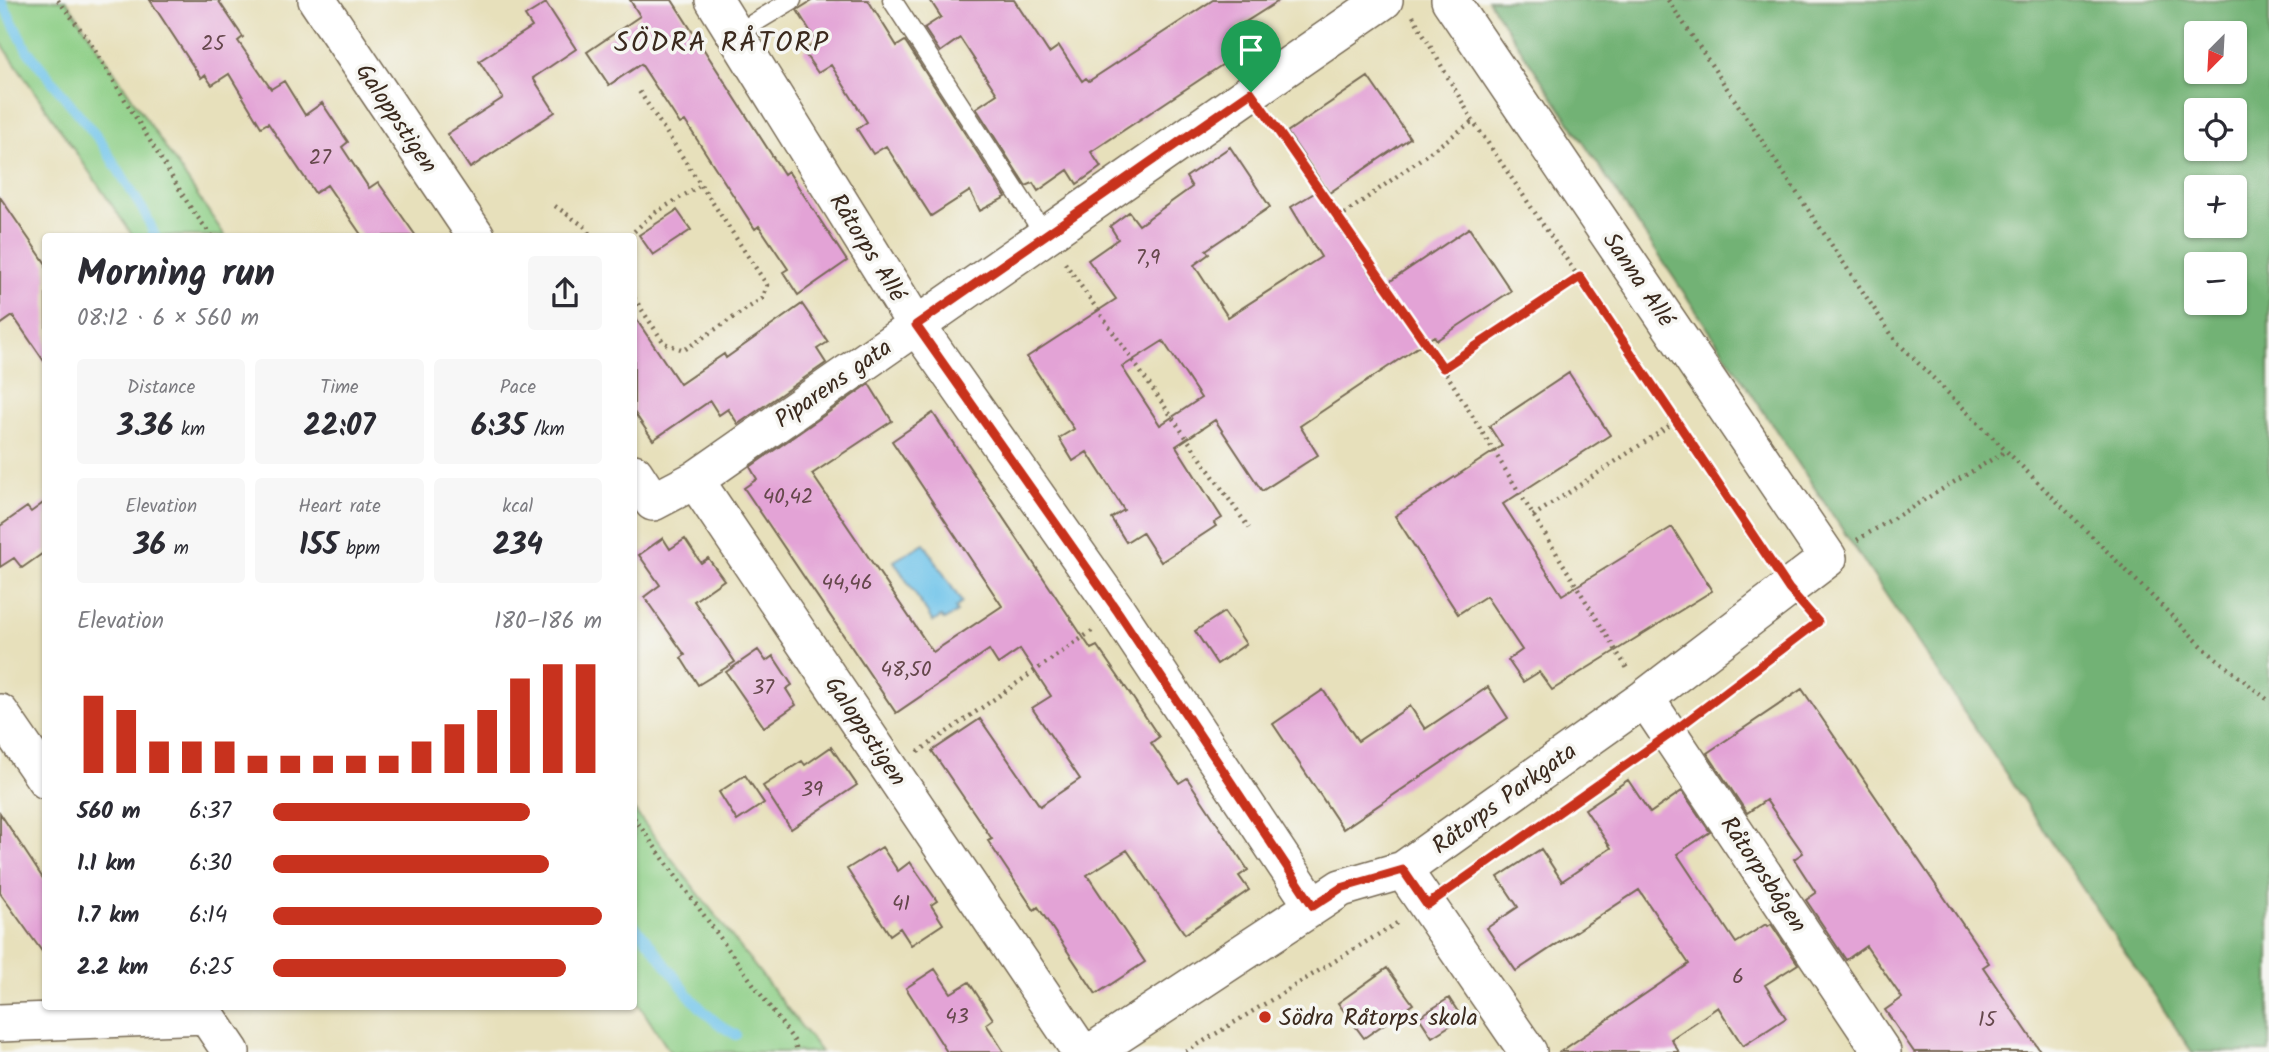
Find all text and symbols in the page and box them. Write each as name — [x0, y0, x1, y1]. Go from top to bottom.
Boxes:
pin — [1221, 20, 1281, 92]
district label: SÖDRA RÅTORP — [614, 21, 830, 66]
north arrow — [2184, 21, 2247, 84]
map controls — [2184, 21, 2247, 315]
house number: 25 — [201, 28, 226, 61]
icon: arrive — [1232, 31, 1270, 69]
street label: Galoppstigen — [344, 56, 447, 182]
button: locate — [2184, 98, 2247, 161]
house number: 27 — [309, 142, 332, 175]
button: + — [2184, 175, 2247, 238]
street label: Råtorps Allé — [818, 186, 916, 311]
street label: Sanna Allé — [1592, 224, 1685, 336]
house number: 7,9 — [1136, 242, 1160, 275]
text: Morning run — [77, 245, 275, 305]
button: − — [2184, 252, 2247, 315]
button: share — [528, 256, 602, 330]
text: 08:12 · 6 × 560 m — [77, 301, 259, 337]
street label: Piparens gata — [767, 329, 901, 439]
text: Distance — [127, 373, 195, 403]
text: Time — [320, 373, 359, 403]
text: Pace — [500, 373, 536, 403]
text: 3.36 — [117, 403, 173, 451]
text: 22:07 — [304, 403, 375, 451]
text: 6:35 — [471, 403, 526, 451]
text: km — [173, 415, 205, 445]
text: /km — [526, 415, 565, 445]
house number: 40,42 — [763, 481, 813, 514]
text: Elevation — [125, 492, 197, 522]
text: Heart rate — [298, 492, 381, 522]
text: kcal — [502, 492, 533, 522]
text: 36 — [133, 522, 166, 570]
text: 155 — [299, 522, 338, 570]
text: 234 — [493, 522, 543, 570]
text: m — [166, 534, 189, 564]
text: bpm — [338, 534, 380, 564]
house number: 44,46 — [821, 567, 873, 600]
text: Elevation — [77, 604, 164, 640]
text: 180–186 m — [494, 604, 602, 640]
house number: 48,50 — [881, 654, 931, 687]
street label: Galoppstigen — [813, 669, 916, 795]
house number: 37 — [752, 672, 775, 705]
street label: Råtorps Parkgata — [1424, 733, 1586, 865]
house number: 39 — [801, 774, 823, 807]
text: 560 m — [77, 794, 141, 830]
text: 6:37 — [189, 794, 231, 830]
street label: Råtorpsbågen — [1709, 808, 1816, 941]
text: 1.1 km — [77, 846, 135, 882]
text: 6:30 — [189, 846, 232, 882]
house number: 41 — [892, 888, 910, 921]
text: 1.7 km — [77, 898, 139, 934]
text: 6:14 — [189, 898, 227, 934]
text: 2.2 km — [77, 950, 148, 986]
text: 6:25 — [189, 950, 233, 986]
house number: 6 — [1732, 961, 1744, 994]
place label: Södra Råtorps skola — [1279, 999, 1478, 1038]
house number: 43 — [945, 1001, 969, 1034]
house number: 15 — [1978, 1004, 1998, 1037]
marker: Södra Råtorps skola — [1257, 1009, 1273, 1025]

